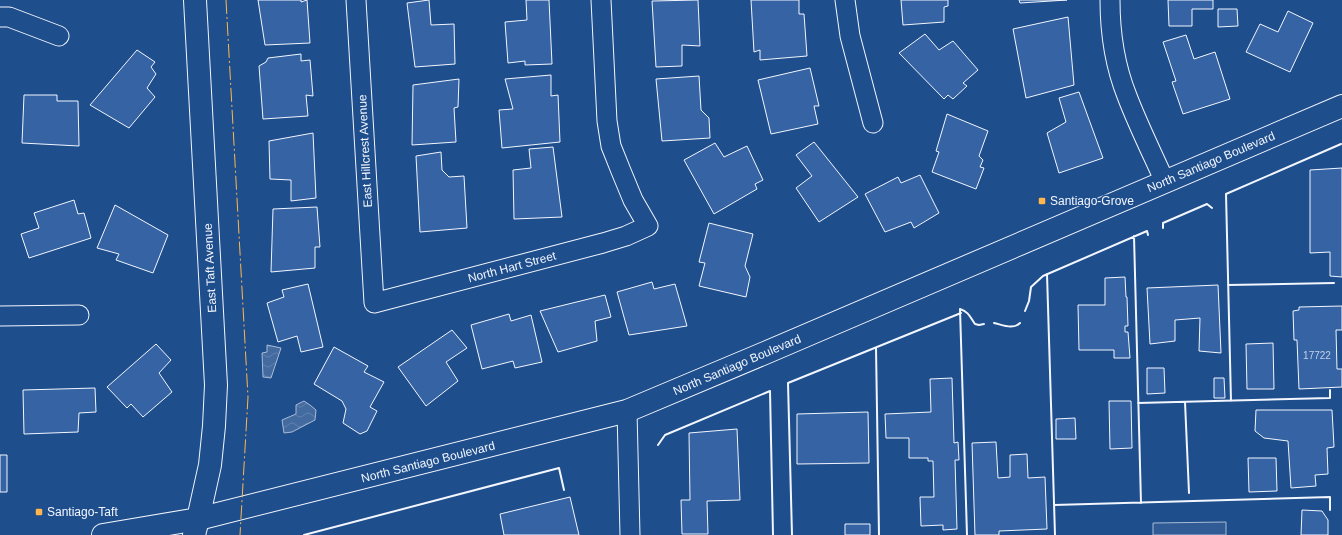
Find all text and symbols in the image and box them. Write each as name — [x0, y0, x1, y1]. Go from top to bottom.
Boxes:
street label: East Hillcrest Avenue — [355, 94, 375, 208]
street label: North Santiago Boulevard — [1145, 129, 1277, 195]
place label: Santiago-Grove — [1050, 194, 1134, 208]
marker: Santiago-Grove — [1037, 196, 1047, 206]
street label: East Taft Avenue — [201, 223, 219, 313]
street label: North Hart Street — [466, 248, 558, 285]
street label: North Santiago Boulevard — [671, 332, 803, 398]
house number: 17722 — [1303, 350, 1331, 361]
street label: North Santiago Boulevard — [360, 439, 496, 485]
place label: Santiago-Taft — [47, 505, 118, 519]
marker: Santiago-Taft — [34, 507, 44, 517]

